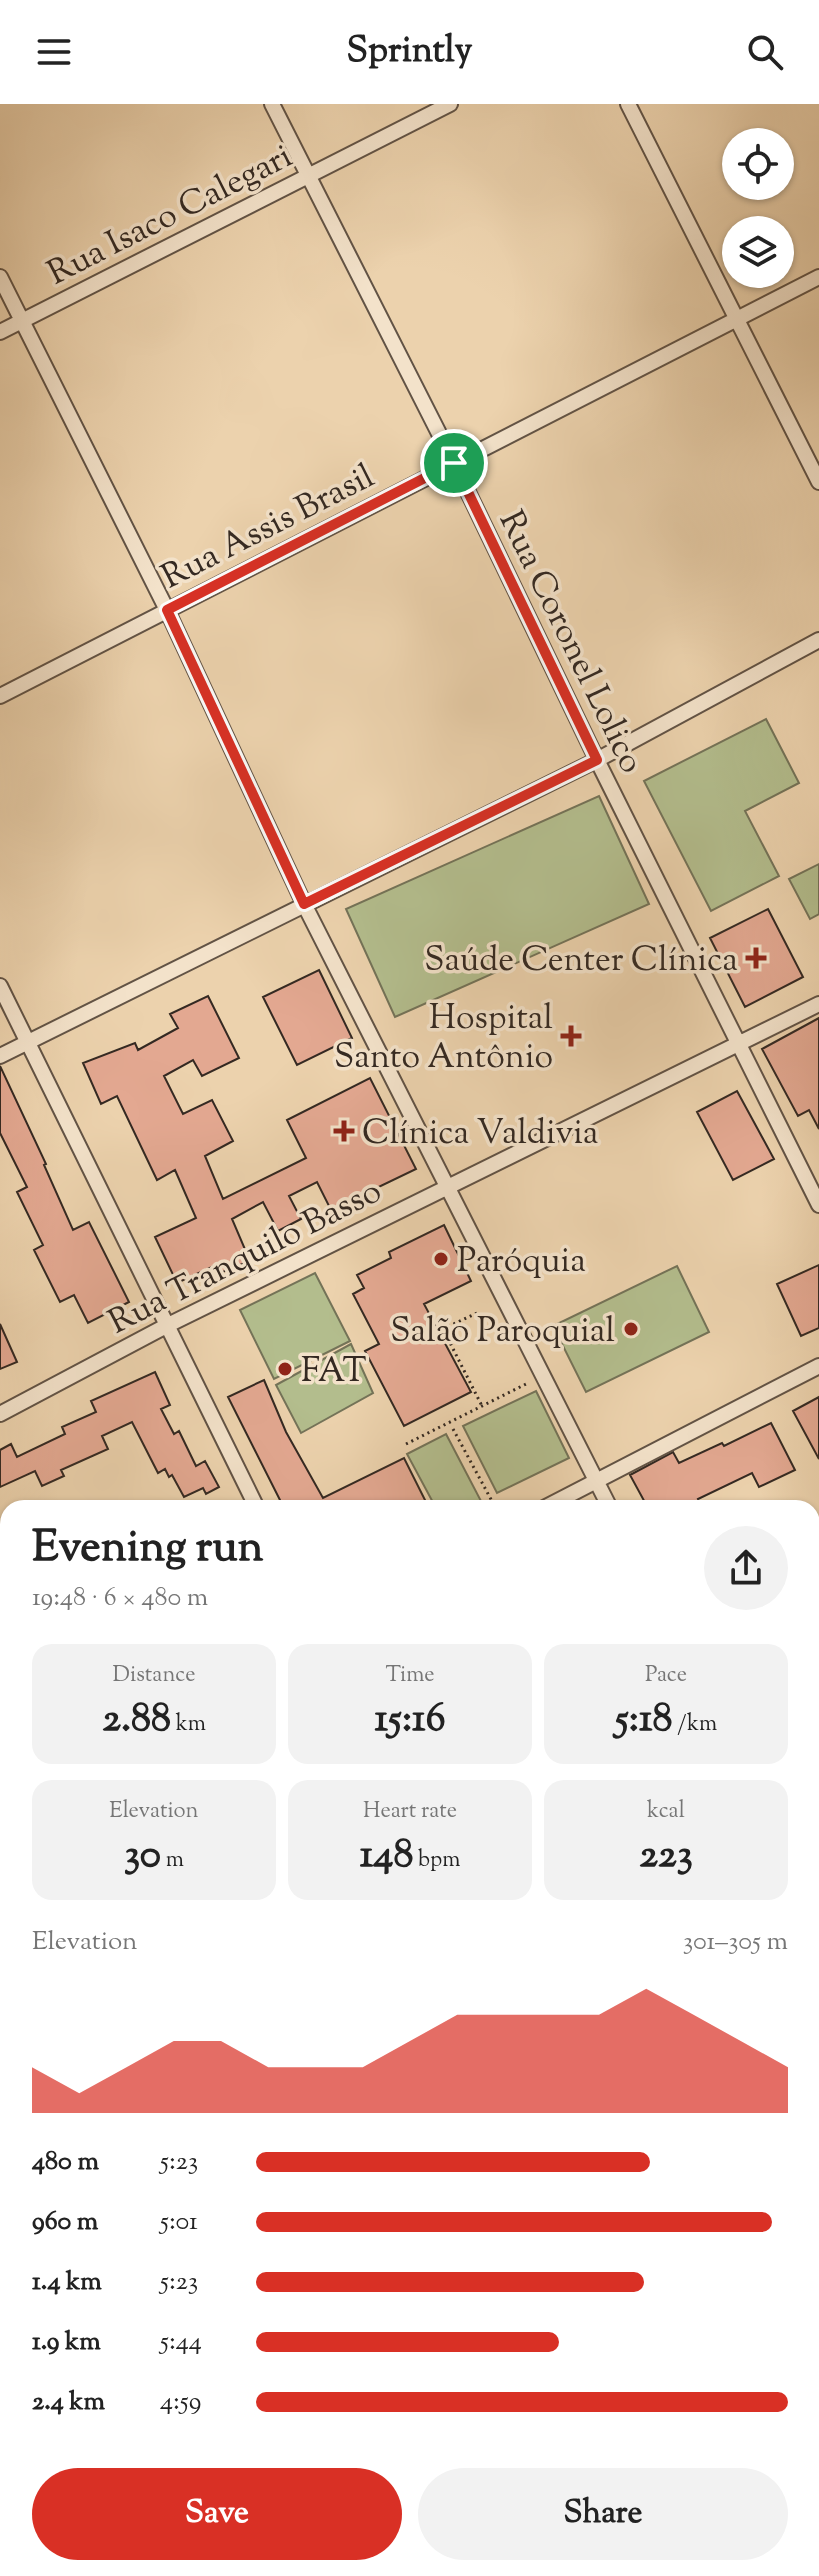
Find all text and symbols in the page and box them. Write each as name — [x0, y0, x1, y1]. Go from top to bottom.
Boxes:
text: Sprintly — [346, 26, 473, 78]
icon: menu — [32, 30, 76, 74]
icon: search — [743, 30, 787, 74]
map controls — [722, 128, 794, 288]
button: locate — [722, 128, 794, 200]
street label: Rua Isaco Calegari — [40, 133, 301, 299]
button: layers — [722, 216, 794, 288]
pin — [420, 429, 488, 497]
icon: arrive — [432, 441, 476, 485]
street label: Rua Assis Brasil — [154, 453, 383, 603]
street label: Rua Coronel Lolico — [485, 503, 655, 782]
place label: Saúde Center Clínica — [424, 937, 738, 986]
marker: Saúde Center Clínica — [745, 947, 767, 969]
place label: Hospital Santo Antônio — [334, 995, 553, 1083]
marker: Hospital Santo Antônio — [560, 1025, 582, 1047]
place label: Clínica Valdivia — [362, 1110, 599, 1159]
marker: Clínica Valdivia — [333, 1120, 355, 1142]
street label: Rua Tranquilo Basso — [101, 1168, 391, 1348]
place label: Paróquia — [457, 1238, 586, 1287]
marker: Paróquia — [432, 1250, 450, 1268]
place label: Salão Paroquial — [390, 1308, 615, 1357]
marker: Salão Paroquial — [622, 1320, 640, 1338]
place label: FAT — [301, 1348, 366, 1397]
marker: FAT — [276, 1360, 294, 1378]
text: Evening run — [32, 1518, 264, 1581]
button: share — [704, 1526, 788, 1610]
text: 19:48 · 6 × 480 m — [32, 1580, 208, 1617]
text: Distance — [113, 1660, 195, 1692]
text: Time — [386, 1660, 434, 1692]
text: Pace — [645, 1660, 687, 1692]
text: 2.88 — [102, 1692, 171, 1749]
text: 15:16 — [374, 1692, 446, 1749]
text: 5:18 — [615, 1692, 673, 1749]
text: km — [171, 1709, 206, 1741]
text: /km — [673, 1709, 717, 1741]
text: Elevation — [109, 1796, 199, 1828]
text: Heart rate — [363, 1796, 457, 1828]
text: kcal — [647, 1796, 685, 1828]
text: 30 — [124, 1828, 161, 1885]
text: 148 — [360, 1828, 413, 1885]
text: 223 — [639, 1828, 693, 1885]
text: m — [161, 1845, 184, 1877]
text: bpm — [413, 1845, 460, 1877]
text: Elevation — [32, 1924, 137, 1961]
text: 301–305 m — [683, 1924, 788, 1961]
text: 480 m — [32, 2144, 99, 2181]
text: 5:23 — [160, 2144, 198, 2181]
text: 960 m — [32, 2204, 98, 2241]
text: 5:01 — [160, 2204, 198, 2241]
text: 1.4 km — [32, 2264, 102, 2301]
text: 5:23 — [160, 2264, 198, 2301]
text: 1.9 km — [32, 2324, 101, 2361]
text: 5:44 — [160, 2324, 202, 2361]
text: 2.4 km — [32, 2384, 105, 2421]
text: 4:59 — [160, 2384, 201, 2421]
button: Save — [32, 2468, 402, 2560]
button: Share — [418, 2468, 788, 2560]

